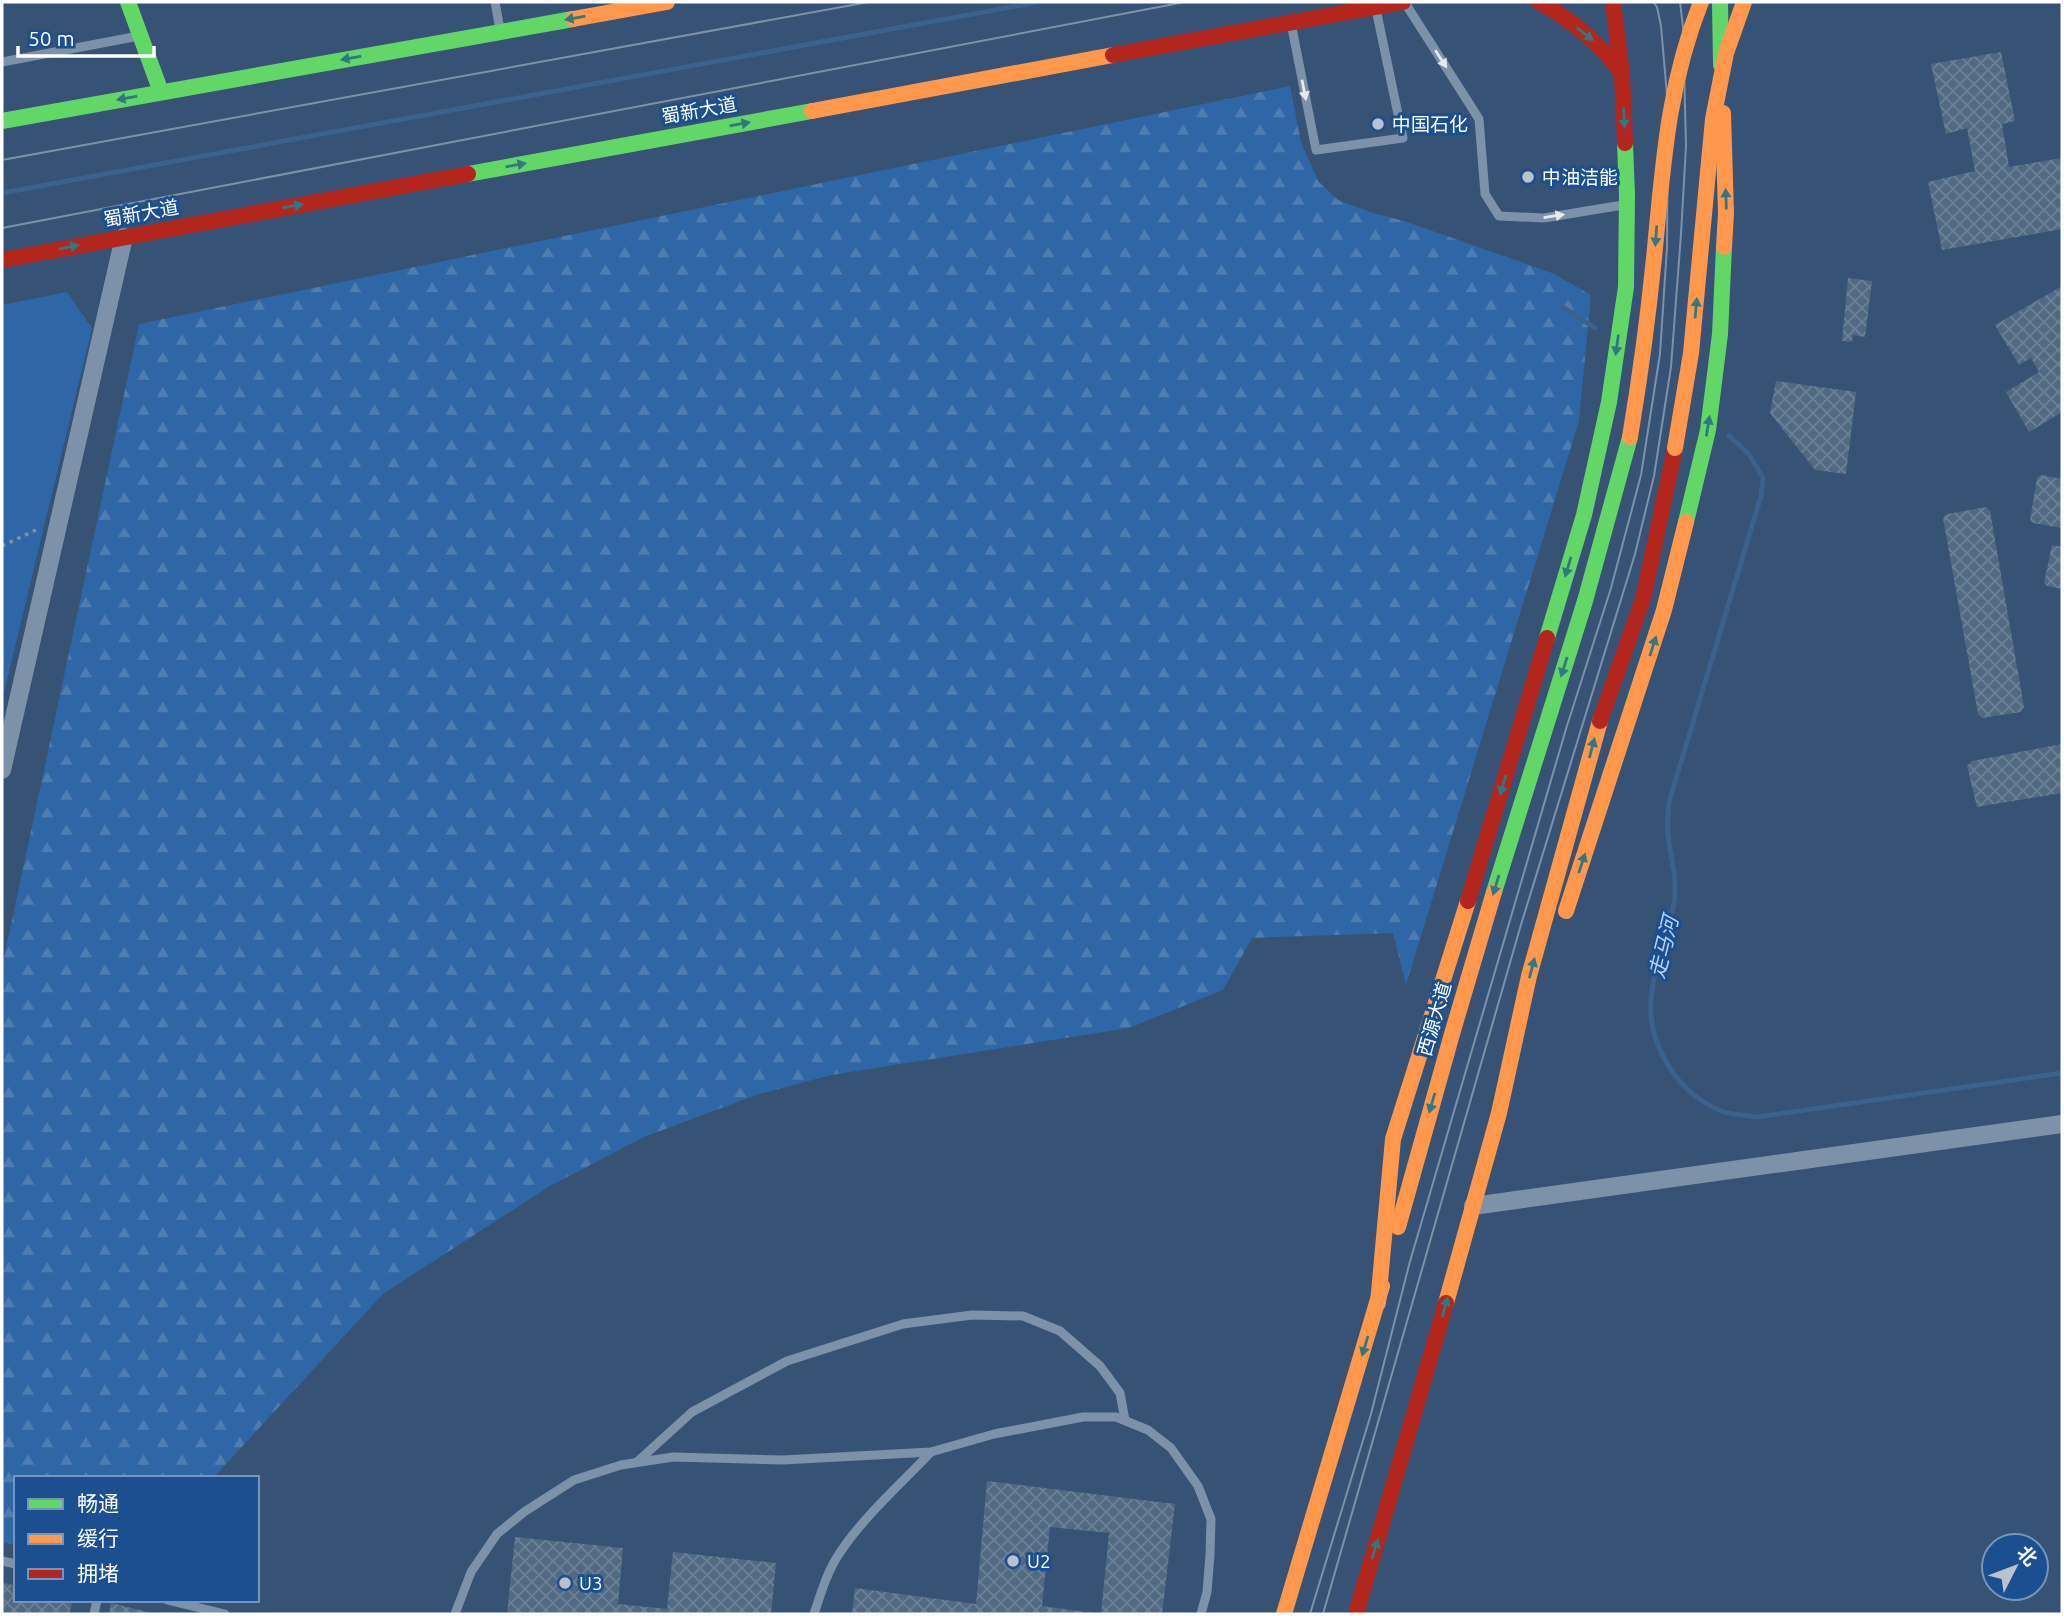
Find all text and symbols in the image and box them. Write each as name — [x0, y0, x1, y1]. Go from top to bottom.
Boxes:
one-way arrow — [564, 13, 586, 24]
scale bar — [18, 14, 154, 58]
text: 50 m — [28, 26, 75, 50]
one-way arrow — [1575, 26, 1593, 41]
one-way arrow — [1435, 49, 1448, 69]
one-way arrow — [340, 53, 362, 64]
one-way arrow — [1299, 79, 1310, 101]
one-way arrow — [116, 93, 138, 104]
street label: 蜀新大道 — [660, 93, 738, 127]
one-way arrow — [1618, 108, 1629, 130]
place label: 中国石化 — [1392, 113, 1468, 135]
marker: 中国石化 — [1370, 116, 1386, 132]
one-way arrow — [729, 118, 751, 129]
one-way arrow — [505, 159, 527, 170]
place label: 中油洁能 — [1542, 166, 1618, 188]
marker: 中油洁能 — [1520, 169, 1536, 185]
one-way arrow — [1720, 188, 1731, 210]
street label: 蜀新大道 — [102, 196, 180, 230]
one-way arrow — [282, 200, 304, 211]
one-way arrow — [1543, 210, 1565, 221]
one-way arrow — [1650, 225, 1661, 247]
one-way arrow — [58, 242, 80, 253]
one-way arrow — [1690, 296, 1701, 318]
one-way arrow — [1612, 334, 1623, 356]
one-way arrow — [1703, 415, 1714, 437]
one-way arrow — [1563, 557, 1573, 578]
one-way arrow — [1648, 636, 1658, 657]
one-way arrow — [1558, 657, 1568, 678]
one-way arrow — [1587, 737, 1598, 759]
one-way arrow — [1497, 775, 1508, 796]
one-way arrow — [1577, 852, 1588, 873]
one-way arrow — [1491, 874, 1501, 895]
water label: 走马河 — [1644, 910, 1683, 980]
one-way arrow — [1527, 957, 1538, 979]
street label: 西源大道 — [1413, 979, 1455, 1059]
one-way arrow — [1427, 1093, 1437, 1114]
one-way arrow — [1440, 1296, 1451, 1318]
one-way arrow — [1359, 1336, 1369, 1357]
legend — [14, 1476, 259, 1602]
text: 畅通 — [77, 1491, 119, 1515]
text: 缓行 — [77, 1526, 119, 1550]
north arrow — [1980, 1532, 2050, 1602]
one-way arrow — [1371, 1538, 1381, 1559]
text: 北 — [2013, 1541, 2042, 1570]
place label: U2 — [1027, 1550, 1051, 1572]
marker: U2 — [1005, 1553, 1021, 1569]
text: 拥堵 — [77, 1561, 119, 1585]
place label: U3 — [579, 1572, 603, 1594]
marker: U3 — [557, 1575, 573, 1591]

